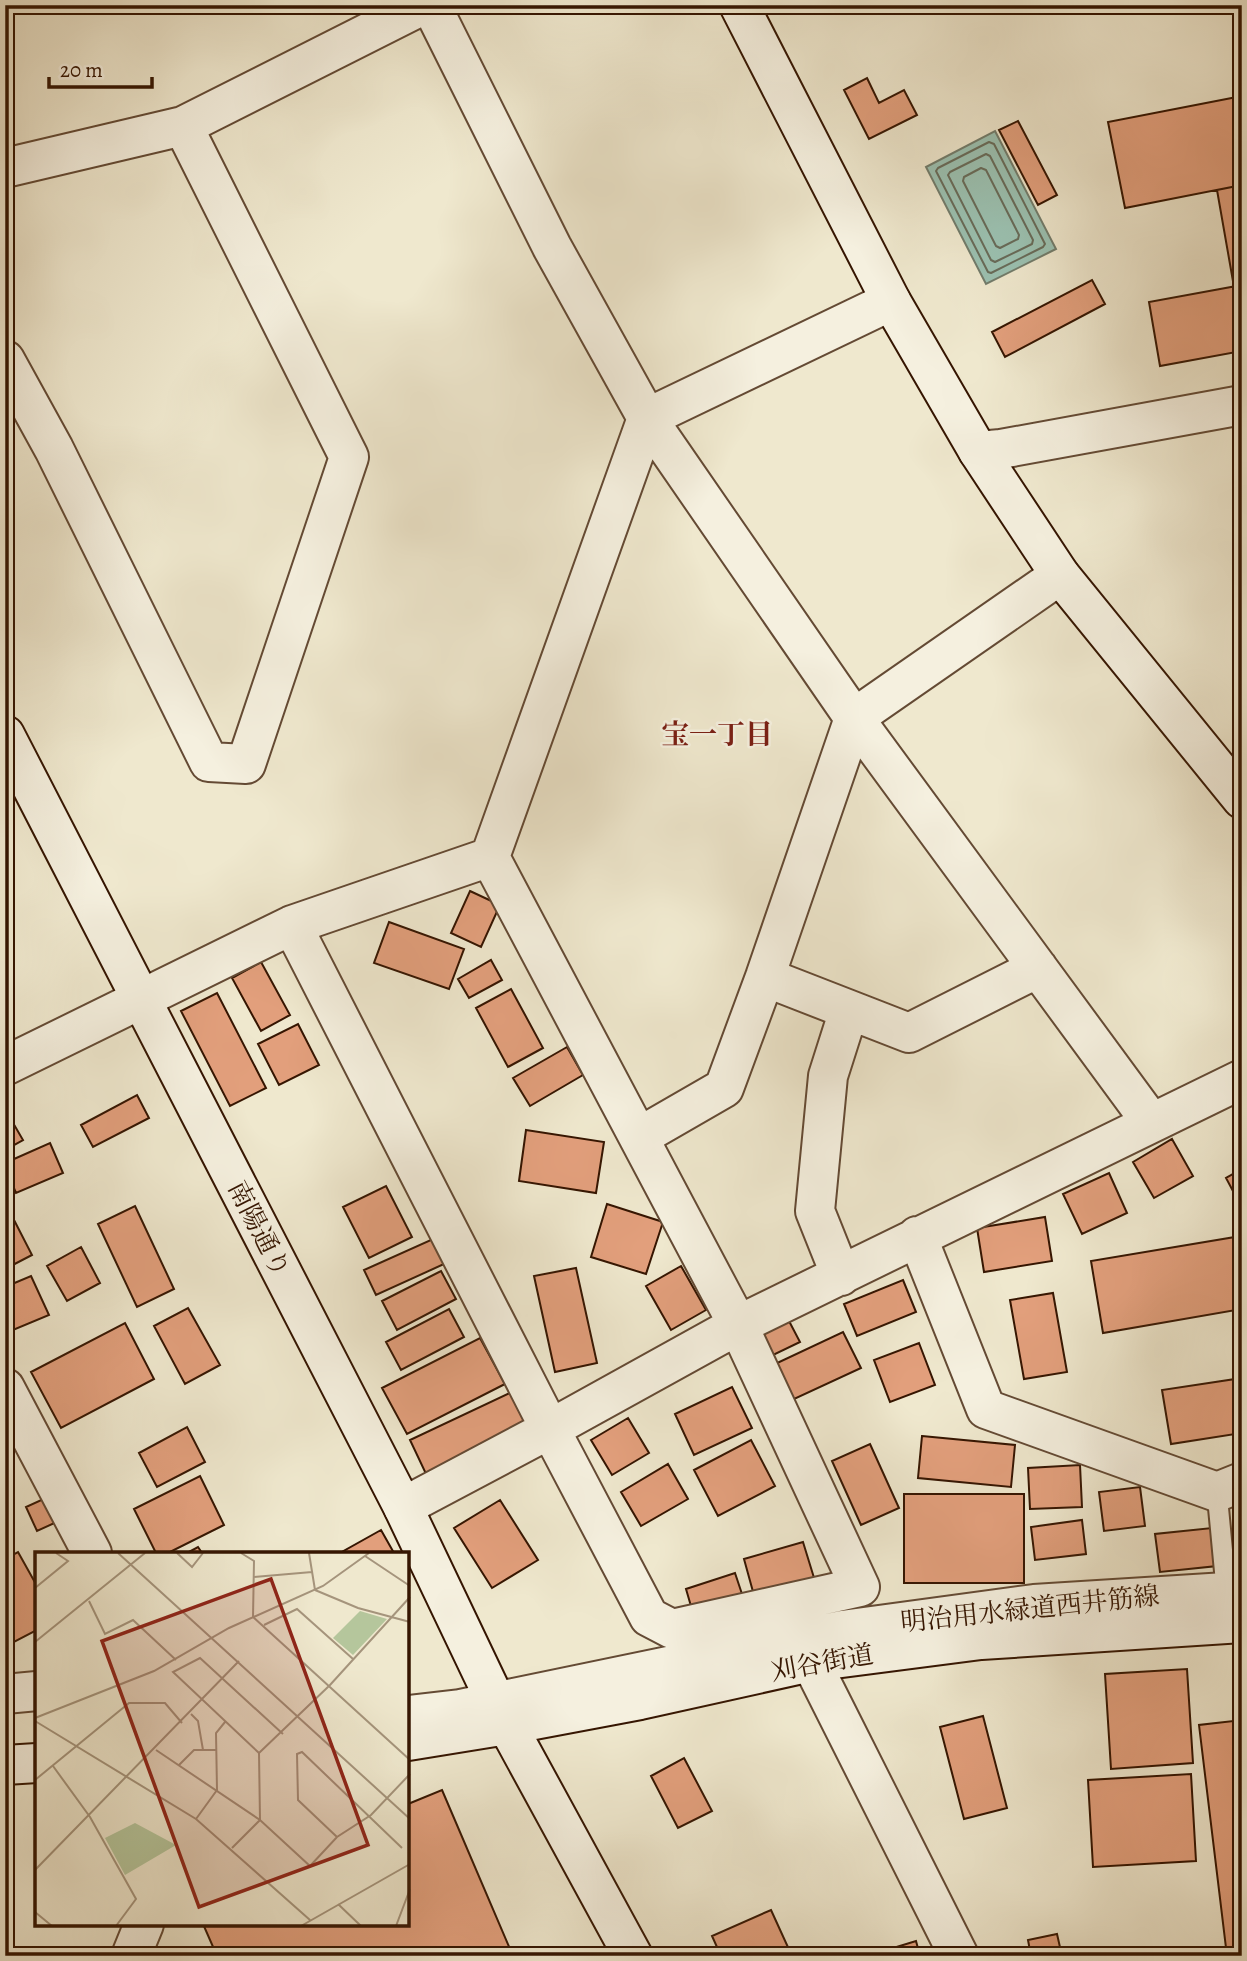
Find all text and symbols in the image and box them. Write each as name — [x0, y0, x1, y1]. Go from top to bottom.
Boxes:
scale bar — [49, 46, 152, 90]
text: 20 m — [60, 56, 103, 84]
district label: 宝一丁目 — [661, 716, 773, 754]
street label: 南陽通り — [220, 1175, 298, 1283]
inset map — [35, 1552, 410, 1926]
street label: 明治用水緑道西井筋線 — [899, 1578, 1161, 1640]
street label: 刈谷街道 — [768, 1637, 876, 1689]

